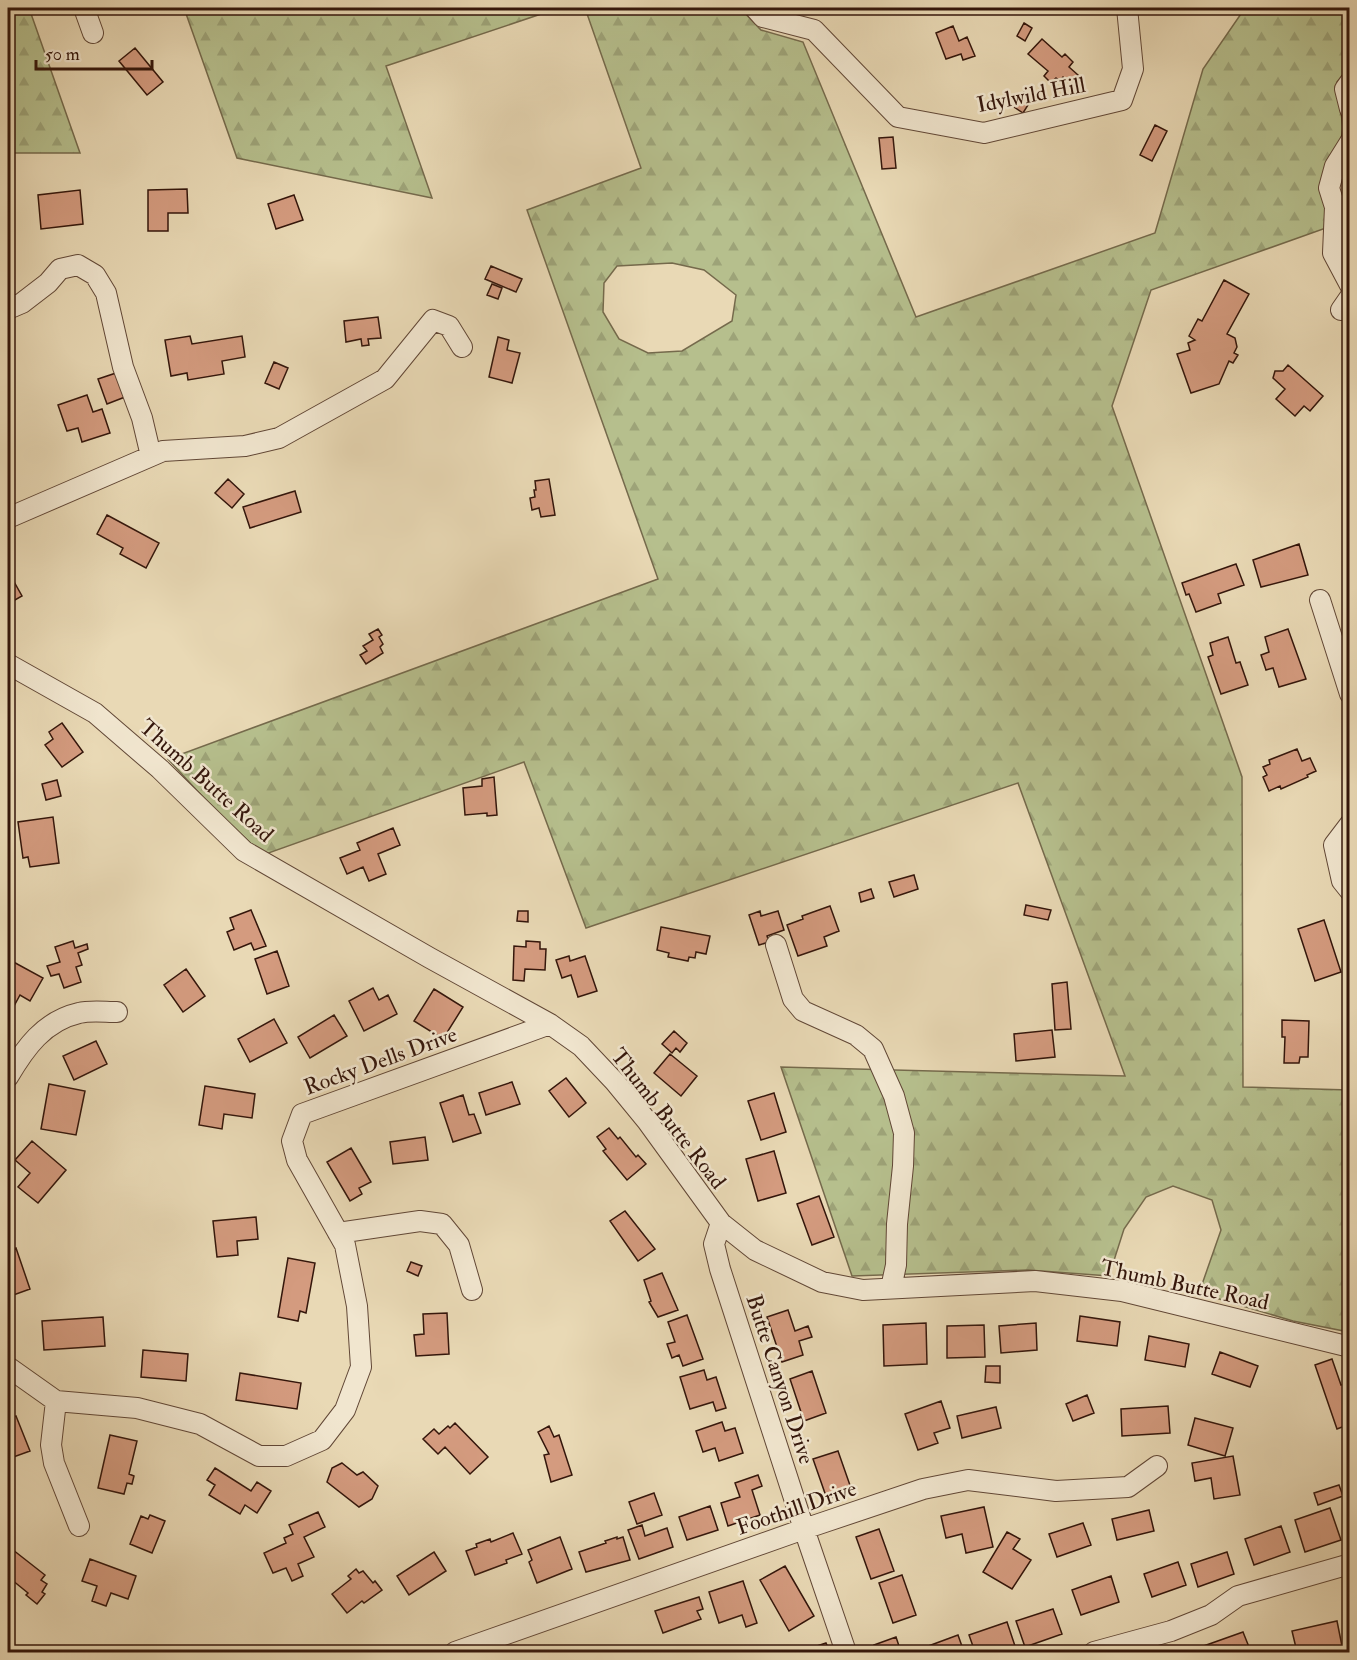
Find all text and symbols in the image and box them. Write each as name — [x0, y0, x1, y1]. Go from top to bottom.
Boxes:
scale bar — [36, 33, 152, 71]
text: 50 m — [45, 43, 80, 66]
street label: Idylwild Hill — [974, 71, 1088, 119]
street label: Thumb Butte Road — [133, 713, 279, 849]
street label: Rocky Dells Drive — [300, 1020, 461, 1102]
street label: Thumb Butte Road — [604, 1043, 732, 1195]
street label: Thumb Butte Road — [1098, 1253, 1272, 1317]
street label: Butte Canyon Drive — [739, 1291, 821, 1468]
street label: Foothill Drive — [733, 1474, 860, 1542]

